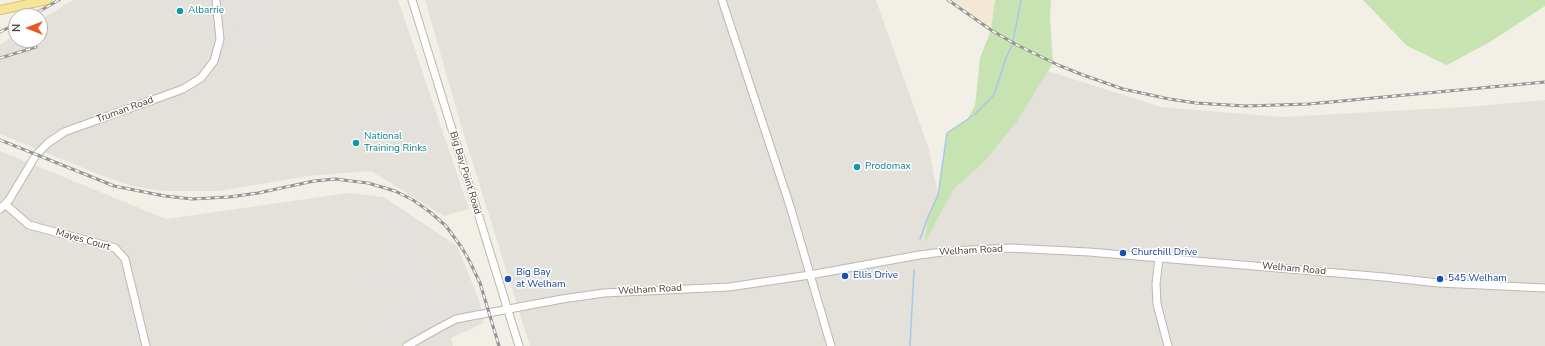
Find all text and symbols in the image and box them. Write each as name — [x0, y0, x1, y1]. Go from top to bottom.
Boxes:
place label: Albarrie — [188, 5, 224, 17]
marker: Albarrie — [175, 6, 185, 16]
north arrow — [8, 8, 48, 48]
text: N — [9, 24, 24, 32]
street label: Truman Road — [95, 94, 155, 126]
street label: Big Bay Point Road — [447, 130, 483, 216]
place label: National Training Rinks — [364, 131, 427, 154]
marker: National Training Rinks — [351, 138, 361, 148]
place label: Prodomax — [865, 161, 911, 173]
marker: Prodomax — [852, 162, 862, 172]
street label: Mayes Court — [54, 226, 112, 254]
street label: Welham Road — [939, 243, 1003, 259]
place label: Churchill Drive — [1131, 247, 1197, 259]
marker: Churchill Drive — [1118, 248, 1128, 258]
street label: Welham Road — [1262, 260, 1326, 278]
place label: Big Bay at Welham — [516, 267, 566, 290]
place label: Ellis Drive — [853, 270, 898, 282]
marker: Ellis Drive — [840, 271, 850, 281]
place label: 545 Welham — [1448, 273, 1507, 285]
marker: Big Bay at Welham — [503, 274, 513, 284]
marker: 545 Welham — [1435, 274, 1445, 284]
street label: Welham Road — [618, 282, 682, 298]

